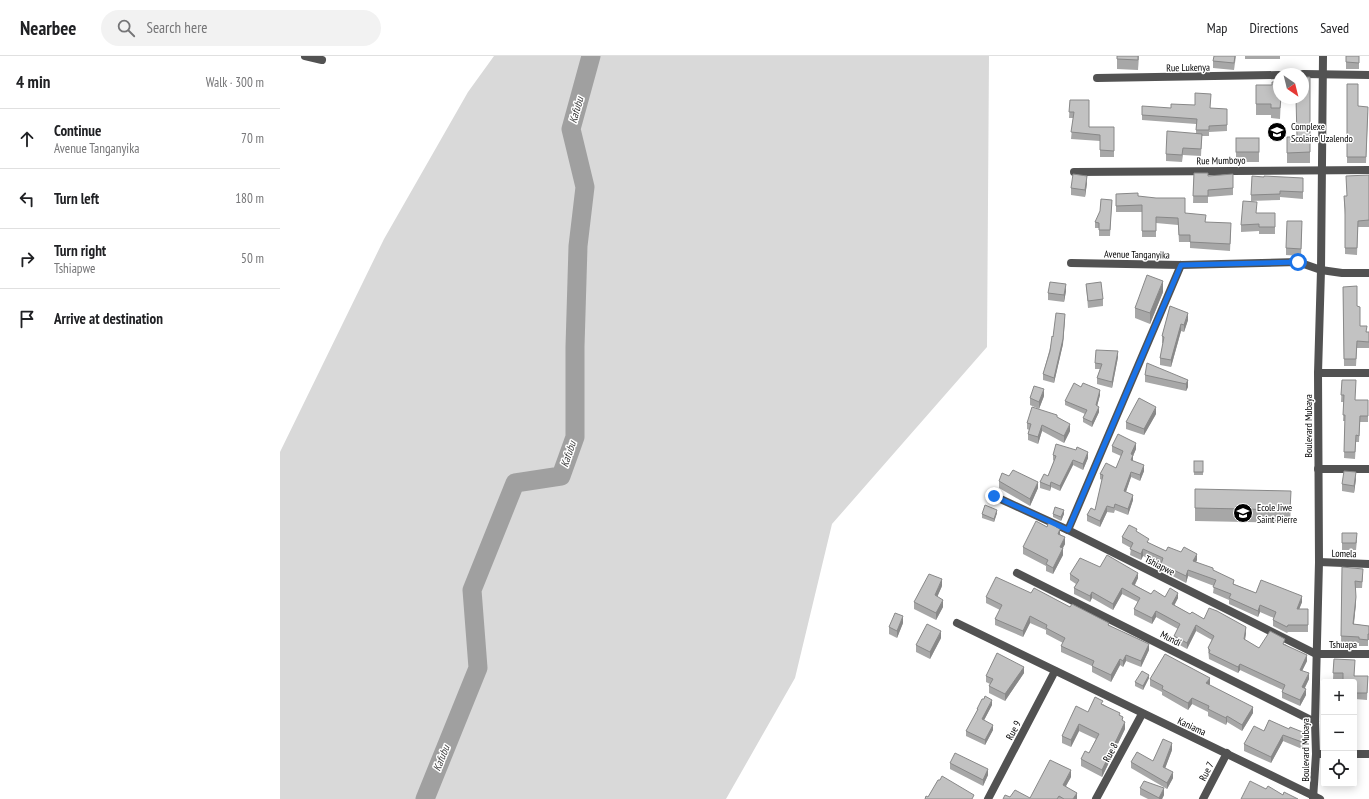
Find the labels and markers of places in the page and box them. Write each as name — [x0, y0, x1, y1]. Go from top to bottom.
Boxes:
place label: Complexe Scolaire Uzalendo — [1291, 120, 1353, 145]
school or university icon: Complexe Scolaire Uzalendo — [1266, 121, 1288, 143]
place label: Ecole Jiwe Saint Pierre — [1257, 501, 1297, 526]
school or university icon: Ecole Jiwe Saint Pierre — [1232, 502, 1254, 524]

